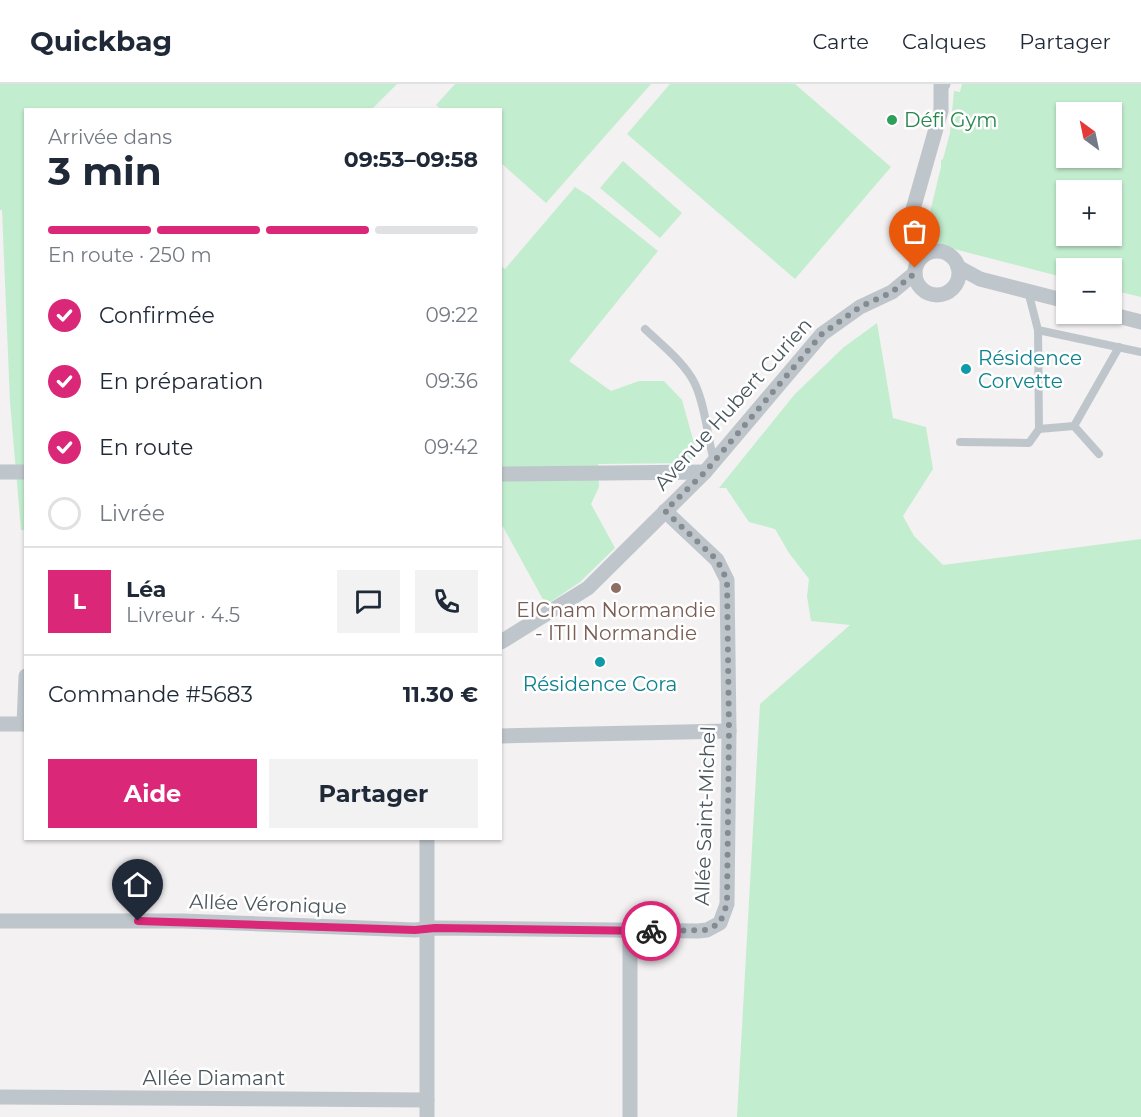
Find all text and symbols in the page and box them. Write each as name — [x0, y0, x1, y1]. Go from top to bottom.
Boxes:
text: Quickbag — [30, 24, 172, 58]
text: Carte — [812, 29, 869, 54]
text: Calques — [902, 29, 986, 54]
text: Partager — [1019, 29, 1111, 54]
north arrow — [1056, 102, 1122, 168]
map controls — [1056, 102, 1122, 324]
place label: Défi Gym — [904, 108, 998, 132]
marker: Défi Gym — [885, 113, 899, 127]
text: Arrivée dans — [48, 125, 172, 149]
text: 09:53–09:58 — [344, 146, 478, 173]
text: 3 min — [48, 147, 162, 195]
button: + — [1056, 180, 1122, 246]
pin — [889, 206, 940, 268]
icon: bag — [898, 215, 931, 248]
text: En route · 250 m — [48, 243, 212, 267]
button: − — [1056, 258, 1122, 324]
icon: check — [48, 299, 81, 332]
text: Confirmée — [99, 302, 215, 329]
text: 09:22 — [426, 303, 478, 327]
street label: Avenue Hubert Curien — [649, 313, 817, 495]
place label: Résidence Corvette — [978, 346, 1082, 393]
marker: Résidence Corvette — [959, 362, 973, 376]
icon: check — [48, 365, 81, 398]
text: En préparation — [99, 368, 263, 395]
text: 09:36 — [425, 369, 478, 393]
icon: check — [48, 431, 81, 464]
text: En route — [99, 434, 193, 461]
text: 09:42 — [424, 435, 478, 459]
text: Livrée — [99, 500, 165, 527]
button: chat — [337, 570, 400, 633]
button: phone — [415, 570, 478, 633]
text: Léa — [126, 576, 166, 603]
marker: EICnam Normandie - ITII Normandie — [609, 581, 623, 595]
text: L — [73, 588, 86, 615]
place label: EICnam Normandie - ITII Normandie — [516, 598, 716, 645]
text: Livreur · 4.5 — [126, 603, 240, 627]
marker: Résidence Cora — [593, 655, 607, 669]
place label: Résidence Cora — [523, 672, 677, 696]
text: Commande #5683 — [48, 681, 253, 708]
text: 11.30 € — [403, 681, 478, 708]
street label: Allée Saint-Michel — [690, 726, 720, 906]
button: Aide — [48, 759, 257, 828]
button: Partager — [269, 759, 478, 828]
pin — [112, 859, 163, 921]
icon: home — [121, 868, 154, 901]
street label: Allée Véronique — [189, 889, 347, 919]
courier — [621, 901, 681, 961]
icon: bike — [635, 915, 668, 948]
street label: Allée Diamant — [143, 1066, 285, 1090]

